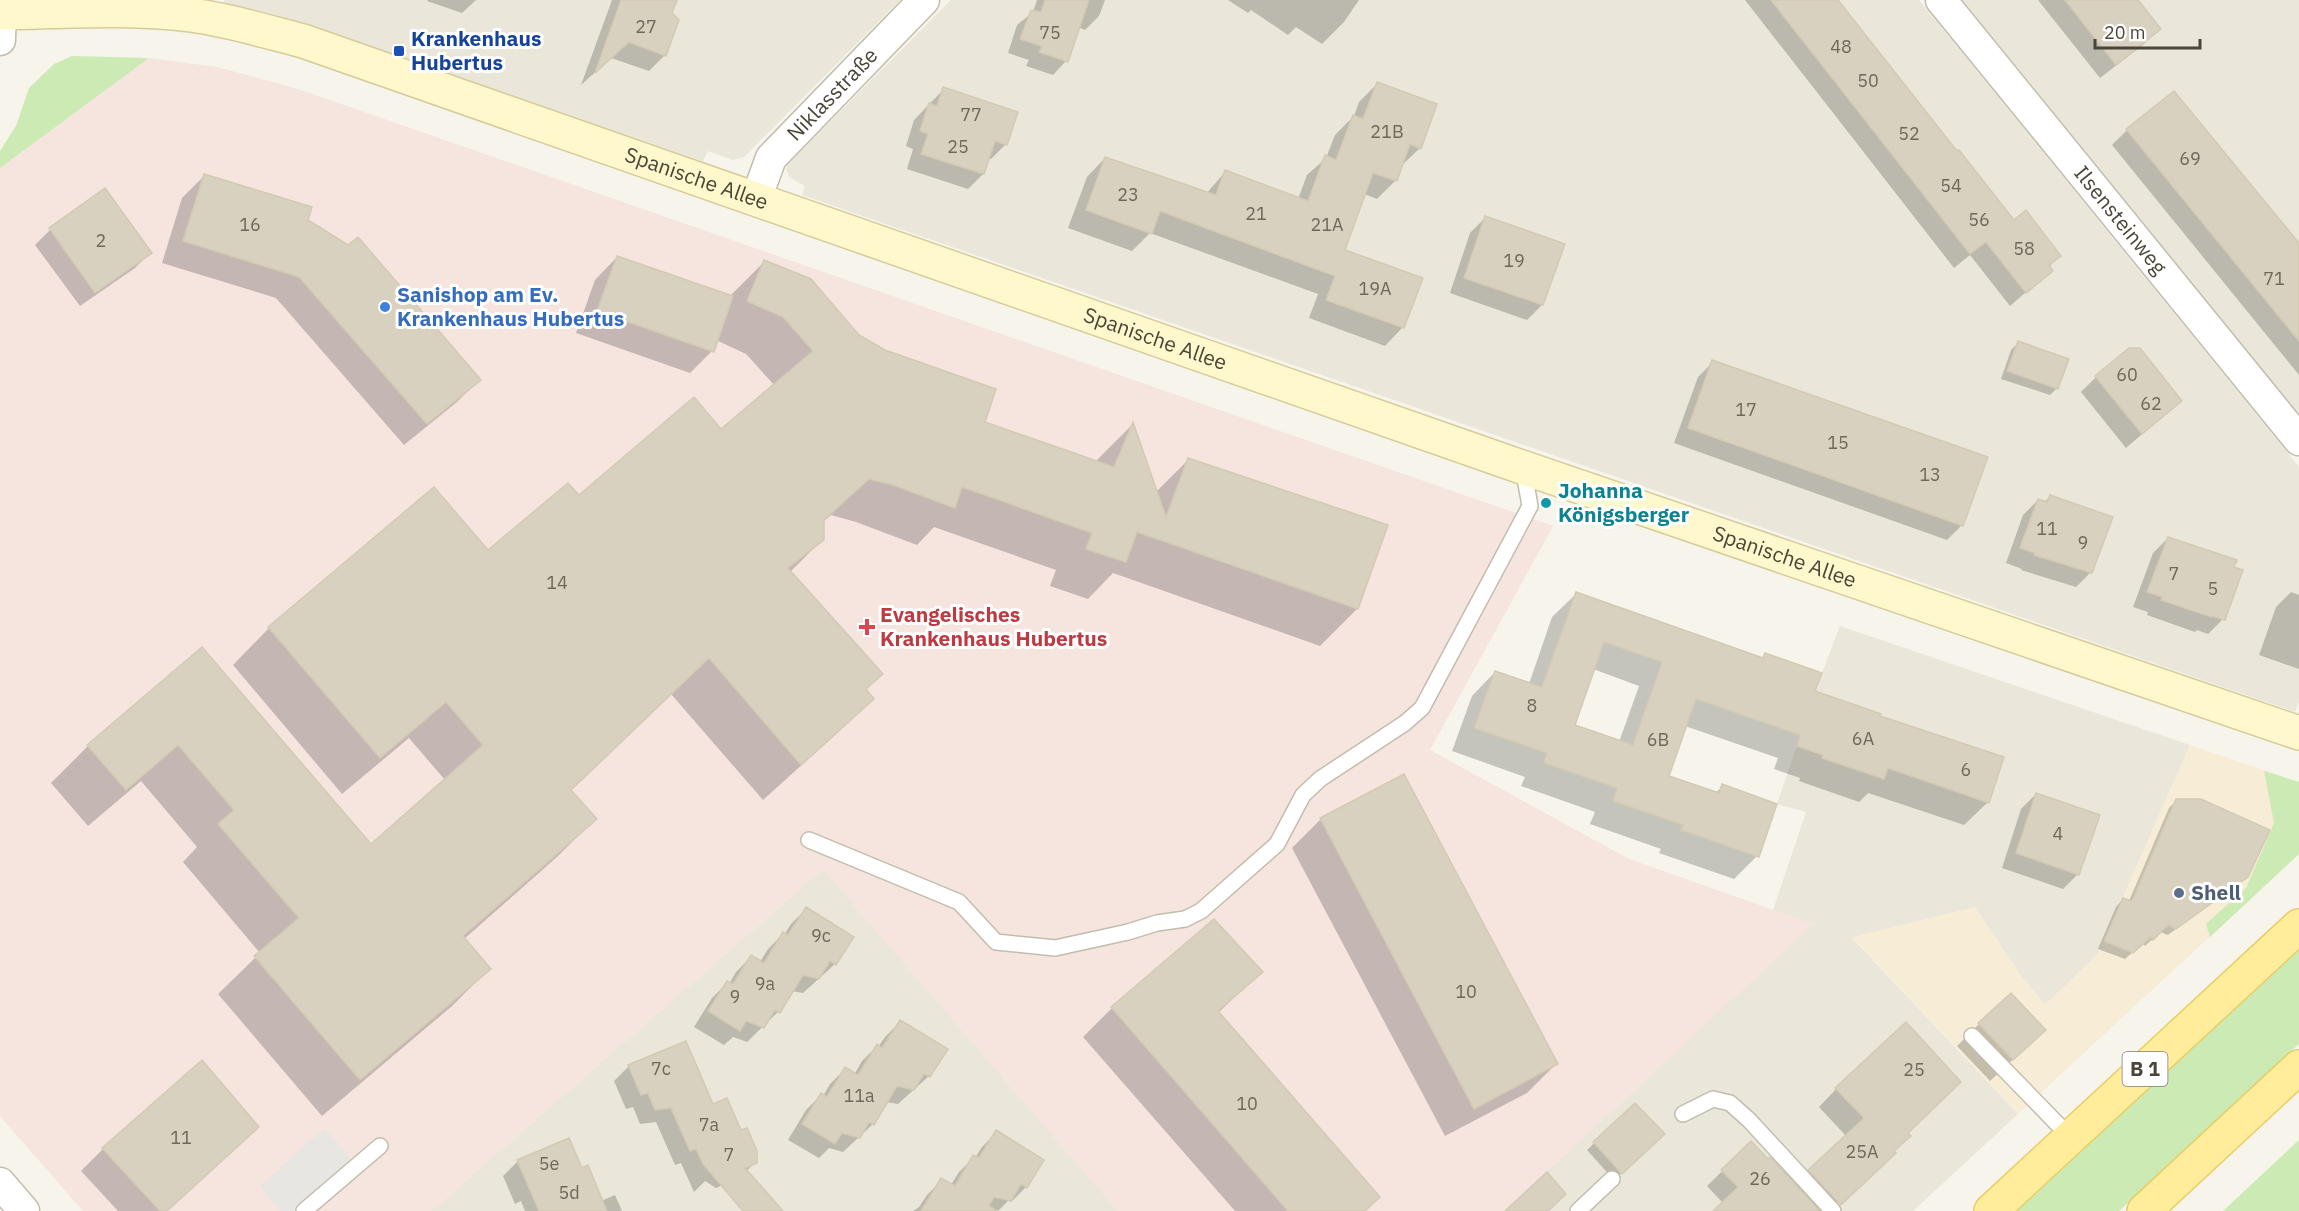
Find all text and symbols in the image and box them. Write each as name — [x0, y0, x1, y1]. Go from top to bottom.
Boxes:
scale bar — [2095, 12, 2200, 50]
house number: 27 — [635, 15, 657, 38]
house number: 75 — [1039, 21, 1061, 44]
text: 20 m — [2104, 21, 2146, 44]
place label: Krankenhaus Hubertus — [411, 24, 542, 76]
house number: 48 — [1830, 35, 1852, 58]
street label: Niklasstraße — [780, 41, 883, 147]
marker: Krankenhaus Hubertus — [392, 44, 406, 58]
house number: 50 — [1857, 69, 1879, 92]
house number: 77 — [960, 103, 982, 126]
house number: 21B — [1370, 120, 1404, 143]
house number: 52 — [1898, 122, 1920, 145]
house number: 25 — [947, 135, 969, 158]
street label: Spanische Allee — [621, 140, 772, 216]
house number: 69 — [2179, 147, 2201, 170]
street label: Ilsensteinweg — [2068, 159, 2174, 280]
house number: 54 — [1940, 174, 1962, 197]
house number: 23 — [1117, 183, 1139, 206]
house number: 21 — [1245, 202, 1267, 225]
house number: 56 — [1968, 208, 1990, 231]
house number: 16 — [239, 213, 261, 236]
house number: 21A — [1310, 213, 1344, 236]
house number: 2 — [96, 229, 106, 252]
house number: 58 — [2013, 237, 2035, 260]
house number: 19 — [1503, 249, 1525, 272]
house number: 71 — [2263, 267, 2285, 290]
house number: 19A — [1358, 277, 1392, 300]
place label: Sanishop am Ev. Krankenhaus Hubertus — [397, 280, 624, 332]
marker: Sanishop am Ev. Krankenhaus Hubertus — [378, 300, 392, 314]
street label: Spanische Allee — [1080, 300, 1231, 376]
house number: 60 — [2116, 363, 2138, 386]
house number: 62 — [2140, 392, 2162, 415]
house number: 17 — [1735, 398, 1757, 421]
house number: 15 — [1827, 431, 1849, 454]
house number: 13 — [1919, 463, 1941, 486]
place label: Johanna Königsberger — [1558, 476, 1690, 528]
marker: Johanna Königsberger — [1539, 496, 1553, 510]
house number: 11 — [2036, 517, 2058, 540]
street label: Spanische Allee — [1709, 518, 1860, 593]
house number: 9 — [2078, 531, 2088, 554]
house number: 7 — [2169, 562, 2179, 585]
house number: 14 — [546, 571, 568, 594]
house number: 5 — [2208, 577, 2218, 600]
place label: Evangelisches Krankenhaus Hubertus — [880, 600, 1107, 652]
marker: Evangelisches Krankenhaus Hubertus — [858, 618, 876, 636]
house number: 8 — [1527, 694, 1537, 717]
house number: 6A — [1852, 727, 1875, 750]
house number: 6B — [1647, 728, 1669, 751]
house number: 6 — [1961, 758, 1971, 781]
house number: 4 — [2053, 822, 2064, 845]
place label: Shell — [2191, 878, 2241, 906]
marker: Shell — [2172, 886, 2186, 900]
house number: 9c — [811, 924, 831, 947]
house number: 9a — [755, 972, 776, 995]
house number: 10 — [1455, 980, 1477, 1003]
house number: 9 — [730, 985, 740, 1008]
road number: B 1 — [2122, 1052, 2168, 1086]
house number: 7c — [651, 1057, 671, 1080]
house number: 25 — [1903, 1058, 1925, 1081]
house number: 11a — [843, 1084, 875, 1107]
house number: 10 — [1236, 1092, 1258, 1115]
house number: 7a — [699, 1113, 720, 1136]
house number: 11 — [170, 1126, 192, 1149]
house number: 25A — [1845, 1140, 1879, 1163]
house number: 7 — [724, 1143, 734, 1166]
house number: 5e — [539, 1152, 559, 1175]
house number: 26 — [1749, 1167, 1771, 1190]
house number: 5d — [558, 1181, 580, 1204]

